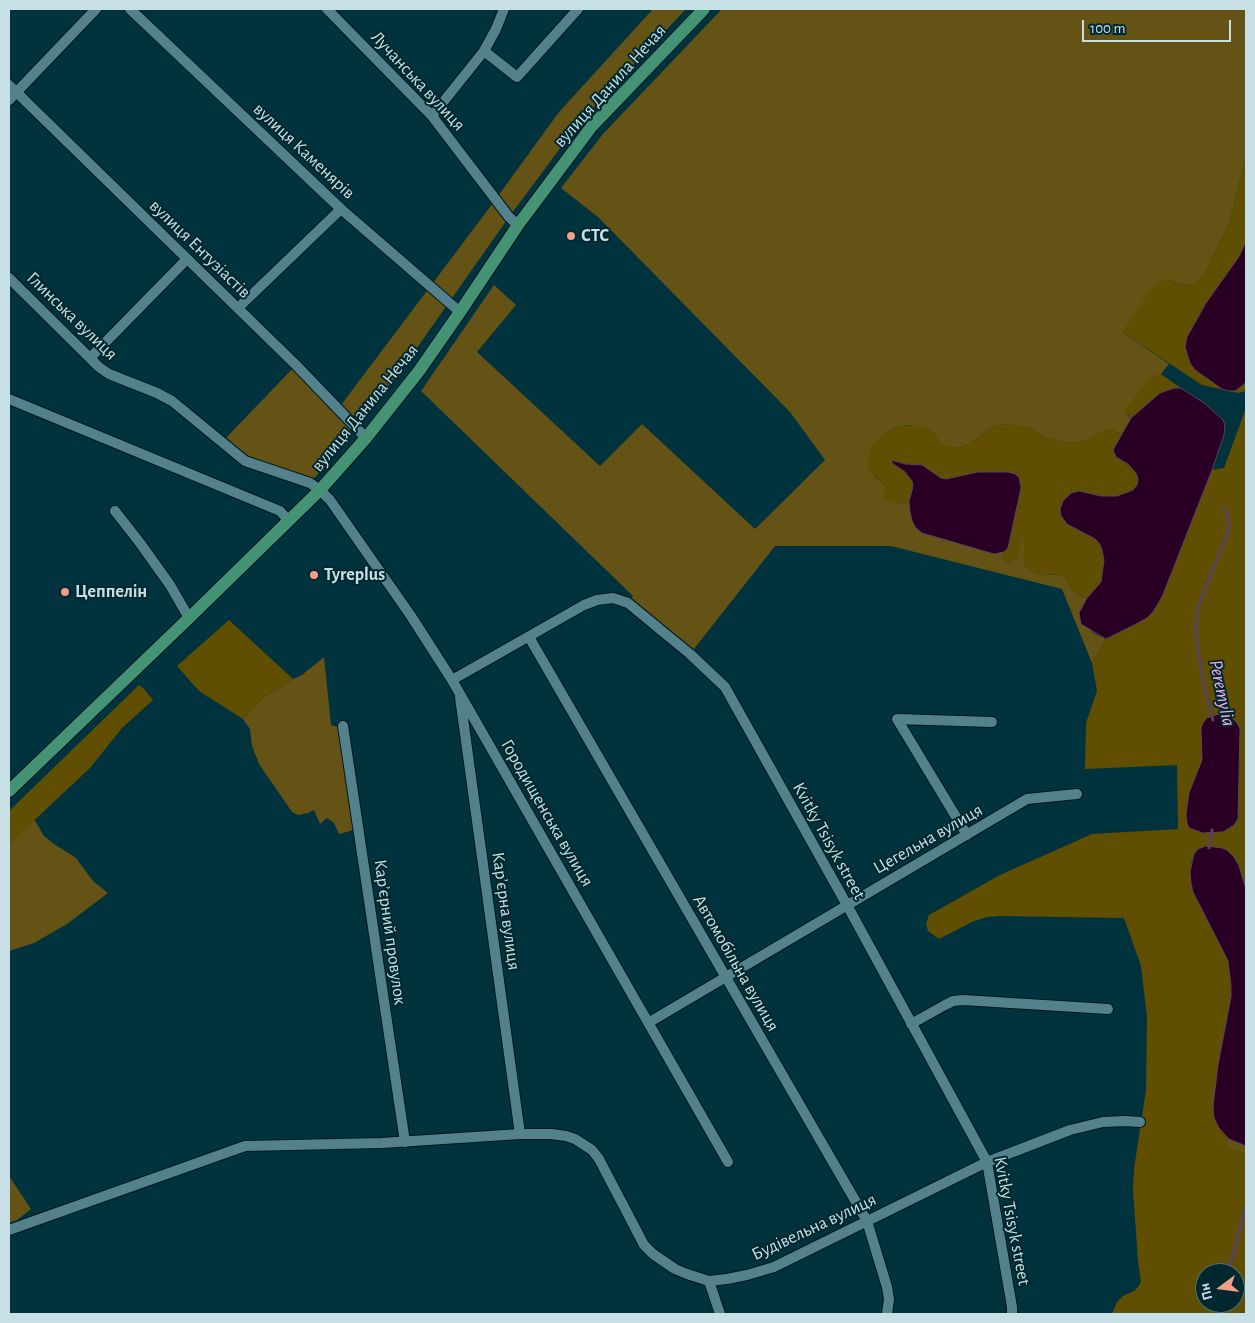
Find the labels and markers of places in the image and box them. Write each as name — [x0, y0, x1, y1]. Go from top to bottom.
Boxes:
place label: СТС — [581, 225, 609, 247]
marker: СТС — [565, 230, 577, 242]
place label: Tyreplus — [324, 564, 385, 586]
marker: Tyreplus — [308, 569, 320, 581]
place label: Цеппелін — [75, 581, 147, 603]
marker: Цеппелін — [59, 586, 71, 598]

